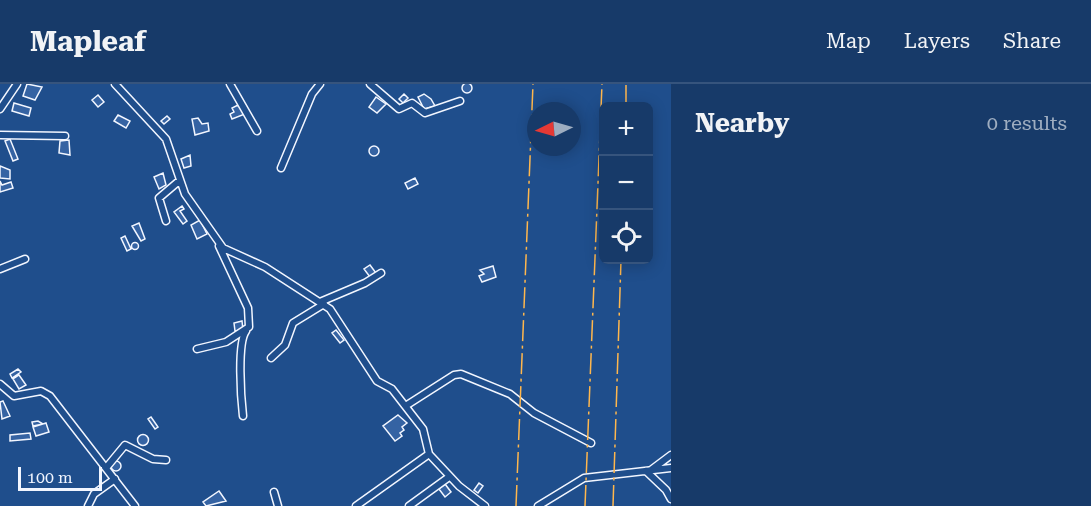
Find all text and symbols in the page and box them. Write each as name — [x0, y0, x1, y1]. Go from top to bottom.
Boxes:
text: Mapleaf — [30, 25, 146, 58]
text: Map — [826, 29, 871, 53]
text: Layers — [904, 29, 970, 53]
text: Share — [1003, 29, 1061, 53]
north arrow — [527, 102, 581, 156]
map controls — [599, 102, 653, 264]
button: + — [599, 102, 653, 156]
text: Nearby — [695, 108, 789, 138]
text: 0 results — [987, 111, 1067, 135]
button: − — [599, 156, 653, 210]
button: locate — [599, 210, 653, 264]
scale bar — [18, 464, 102, 492]
text: 100 m — [27, 468, 73, 487]

